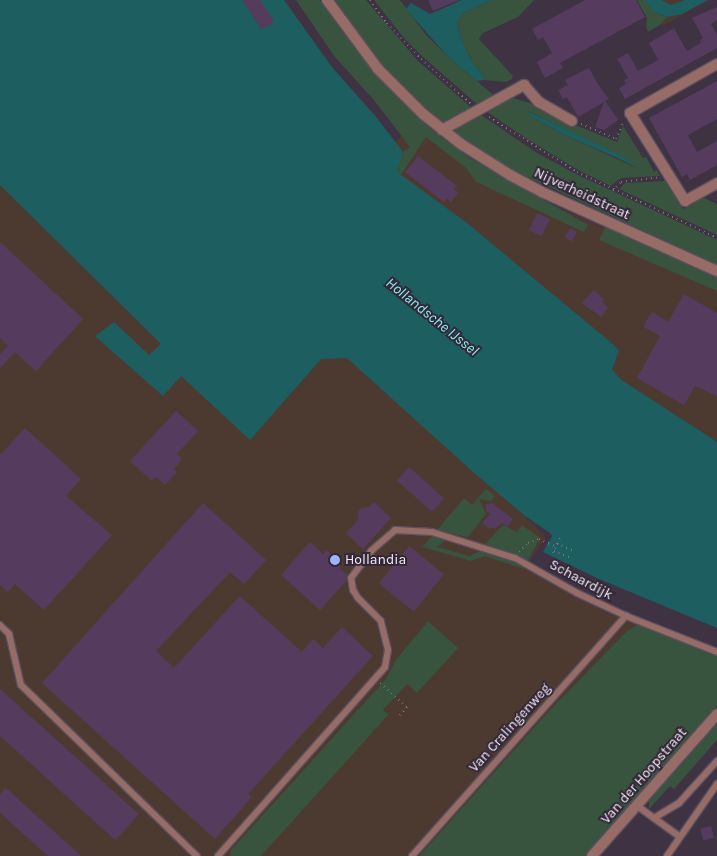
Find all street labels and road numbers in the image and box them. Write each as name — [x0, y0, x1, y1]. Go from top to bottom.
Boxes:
street label: Nijverheidstraat — [531, 164, 633, 224]
street label: Schaardijk — [546, 556, 616, 604]
street label: Van Cralingenweg — [466, 680, 554, 776]
street label: Van der Hoopstraat — [598, 724, 690, 828]

